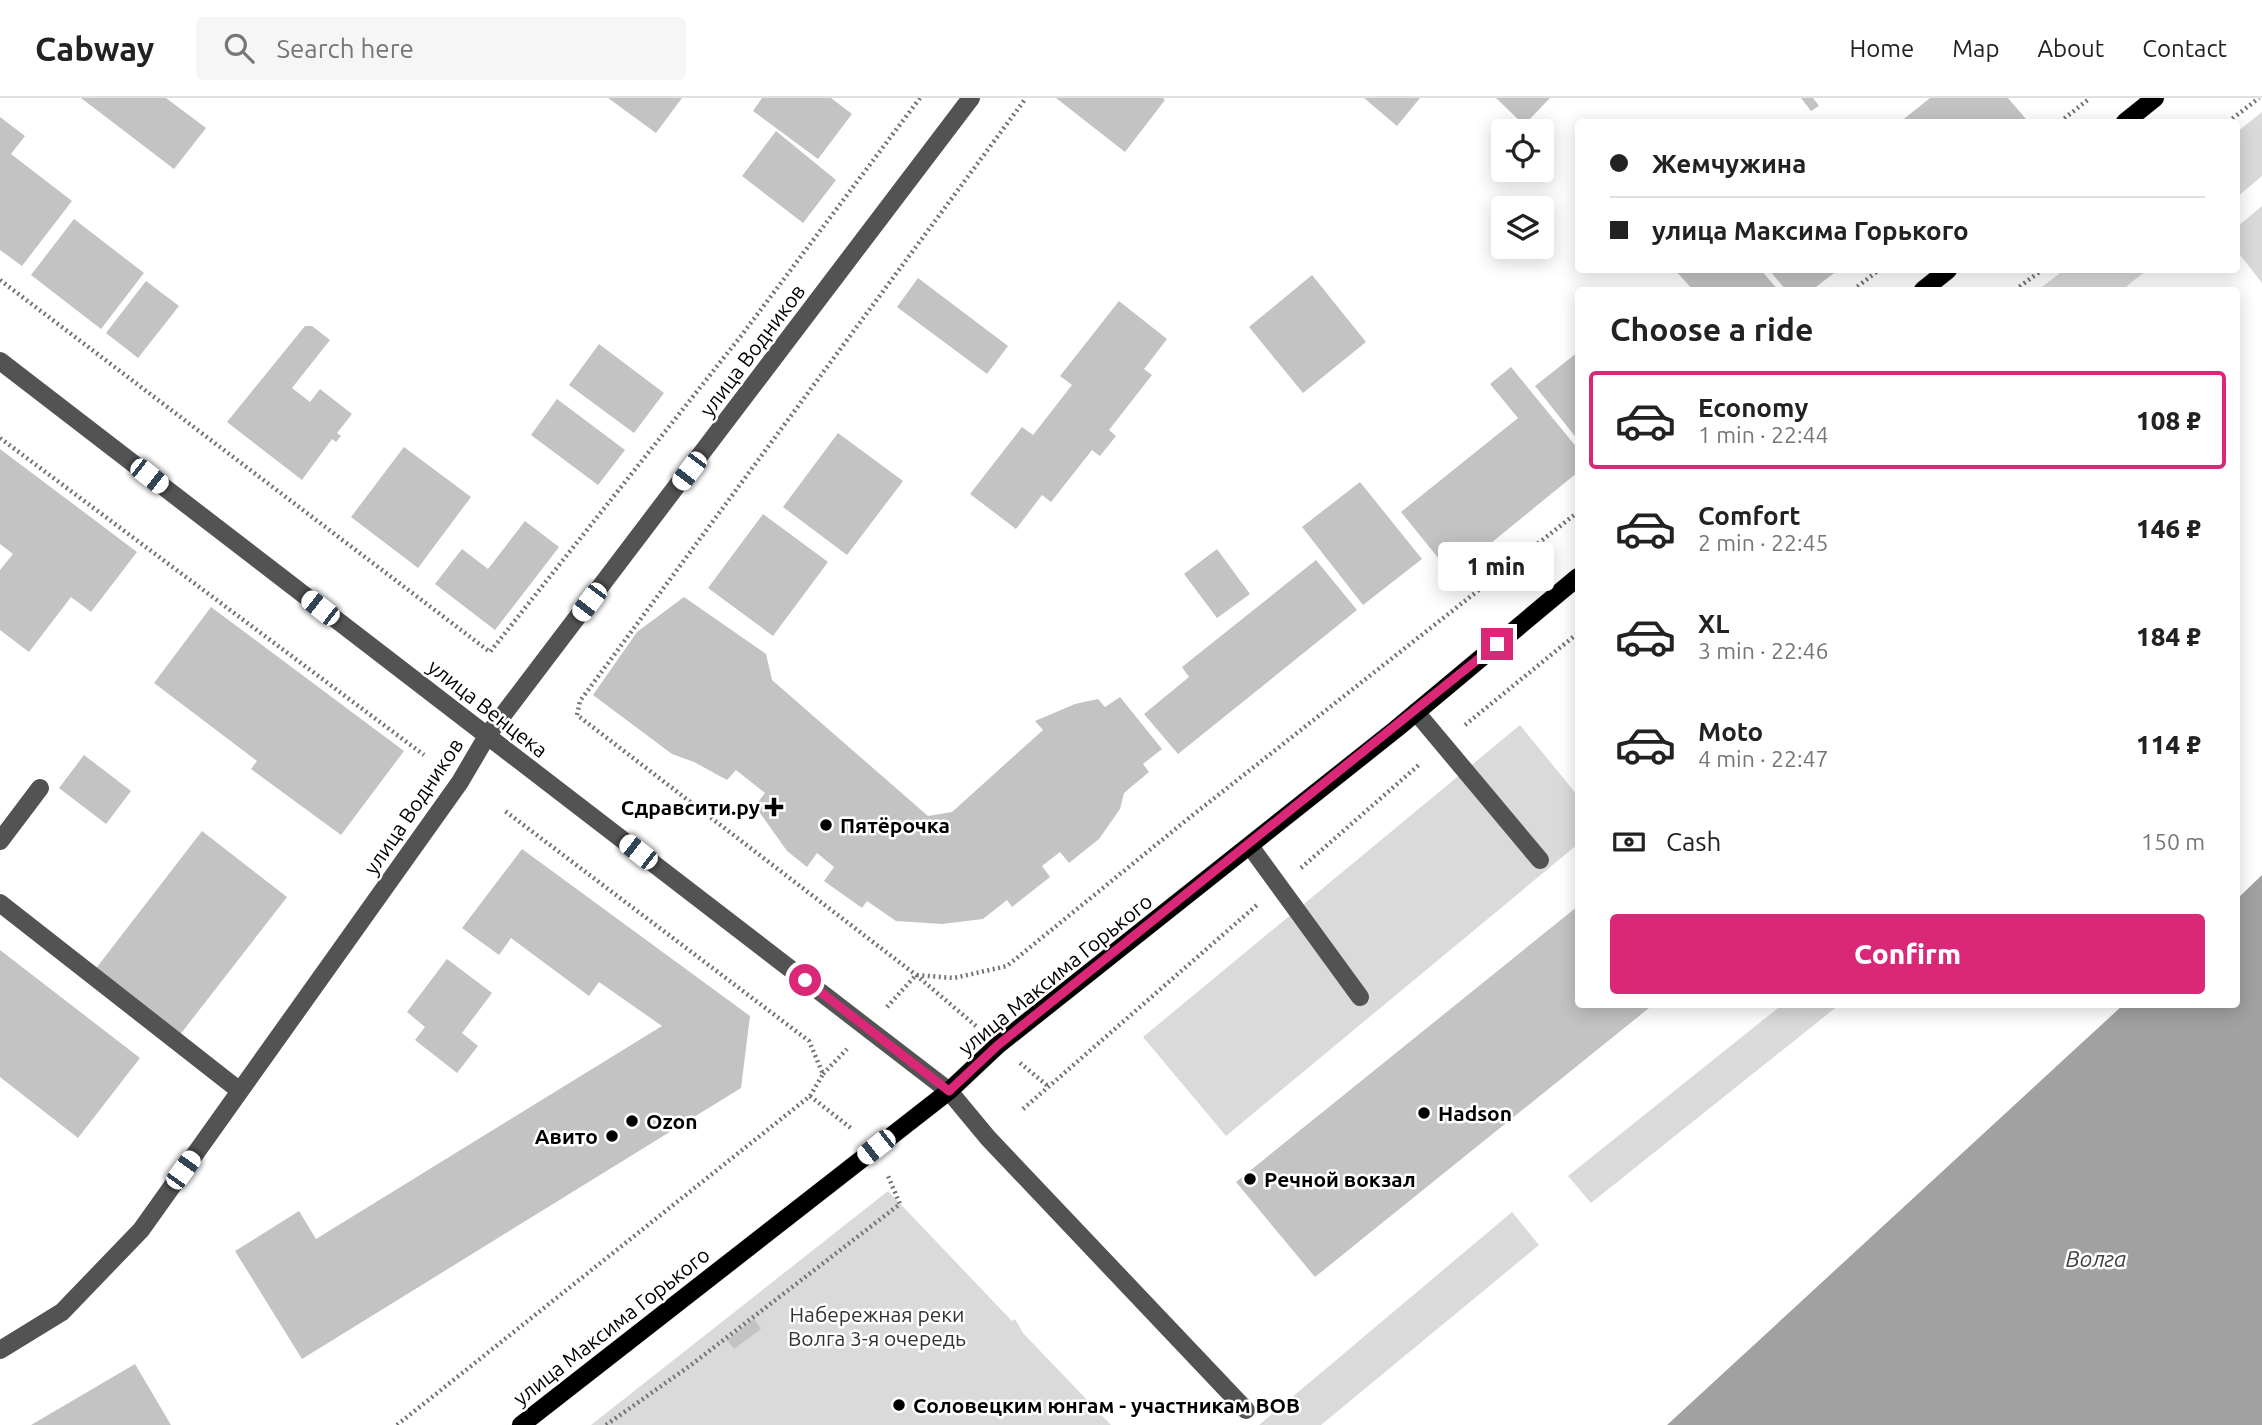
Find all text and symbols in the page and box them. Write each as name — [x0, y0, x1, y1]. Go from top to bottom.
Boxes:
search box — [196, 17, 686, 80]
icon: search — [220, 29, 258, 67]
text: Cabway — [35, 30, 154, 67]
text: Search here — [276, 34, 414, 63]
text: Home — [1849, 35, 1914, 62]
text: Map — [1952, 35, 1999, 62]
text: About — [2037, 35, 2104, 62]
text: Contact — [2142, 35, 2227, 62]
map controls — [1491, 119, 1554, 259]
button: locate — [1491, 119, 1554, 182]
text: Жемчужина — [1652, 149, 1806, 178]
button: layers — [1491, 196, 1554, 259]
text: улица Максима Горького — [1652, 216, 1969, 245]
street label: улица Водников — [695, 279, 809, 421]
text: Choose a ride — [1610, 311, 1813, 347]
icon: car — [1614, 389, 1677, 452]
text: Economy — [1698, 393, 1808, 422]
text: 108 ₽ — [2136, 406, 2201, 435]
text: 1 min · 22:44 — [1698, 422, 1829, 447]
car — [668, 448, 711, 494]
car — [126, 455, 173, 497]
icon: car — [1614, 497, 1677, 560]
text: Comfort — [1698, 501, 1801, 530]
text: 146 ₽ — [2136, 514, 2201, 543]
text: 2 min · 22:45 — [1698, 530, 1829, 555]
callout: 1 min — [1439, 542, 1555, 592]
text: 1 min — [1467, 554, 1525, 579]
car — [568, 579, 611, 625]
car — [297, 587, 344, 629]
icon: car — [1614, 605, 1677, 668]
text: XL — [1698, 609, 1729, 638]
text: 184 ₽ — [2136, 622, 2201, 651]
route end — [1481, 628, 1513, 660]
text: 3 min · 22:46 — [1698, 638, 1829, 663]
street label: улица Венцека — [424, 654, 552, 762]
icon: car — [1614, 713, 1677, 776]
text: Moto — [1698, 717, 1763, 746]
text: 114 ₽ — [2136, 730, 2201, 759]
street label: улица Водников — [359, 733, 467, 879]
text: 4 min · 22:47 — [1698, 746, 1829, 771]
place label: Сдравсити.ру — [621, 795, 760, 819]
marker: Сдравсити.ру — [766, 799, 782, 815]
place label: Пятёрочка — [840, 813, 950, 837]
marker: Пятёрочка — [818, 817, 834, 833]
icon: cash — [1610, 823, 1648, 861]
text: Cash — [1666, 827, 1721, 856]
text: 150 m — [2141, 829, 2205, 854]
car — [615, 831, 662, 873]
street label: улица Максима Горького — [953, 888, 1157, 1060]
button: Confirm — [1610, 914, 2205, 994]
route start — [789, 964, 821, 996]
place label: Hadson — [1438, 1101, 1512, 1125]
marker: Hadson — [1416, 1105, 1432, 1121]
place label: Ozon — [646, 1109, 697, 1133]
marker: Ozon — [624, 1113, 640, 1129]
place label: Авито — [535, 1124, 598, 1148]
car — [853, 1126, 900, 1168]
marker: Авито — [604, 1128, 620, 1144]
car — [163, 1147, 204, 1193]
place label: Речной вокзал — [1264, 1167, 1416, 1191]
marker: Речной вокзал — [1242, 1171, 1258, 1187]
street label: улица Максима Горького — [508, 1242, 714, 1410]
water label: Волга — [2066, 1246, 2127, 1271]
park label: Набережная реки Волга 3-я очередь — [788, 1302, 966, 1350]
place label: Соловецким юнгам - участникам ВОВ — [913, 1393, 1300, 1417]
marker: Соловецким юнгам - участникам ВОВ — [891, 1397, 907, 1413]

